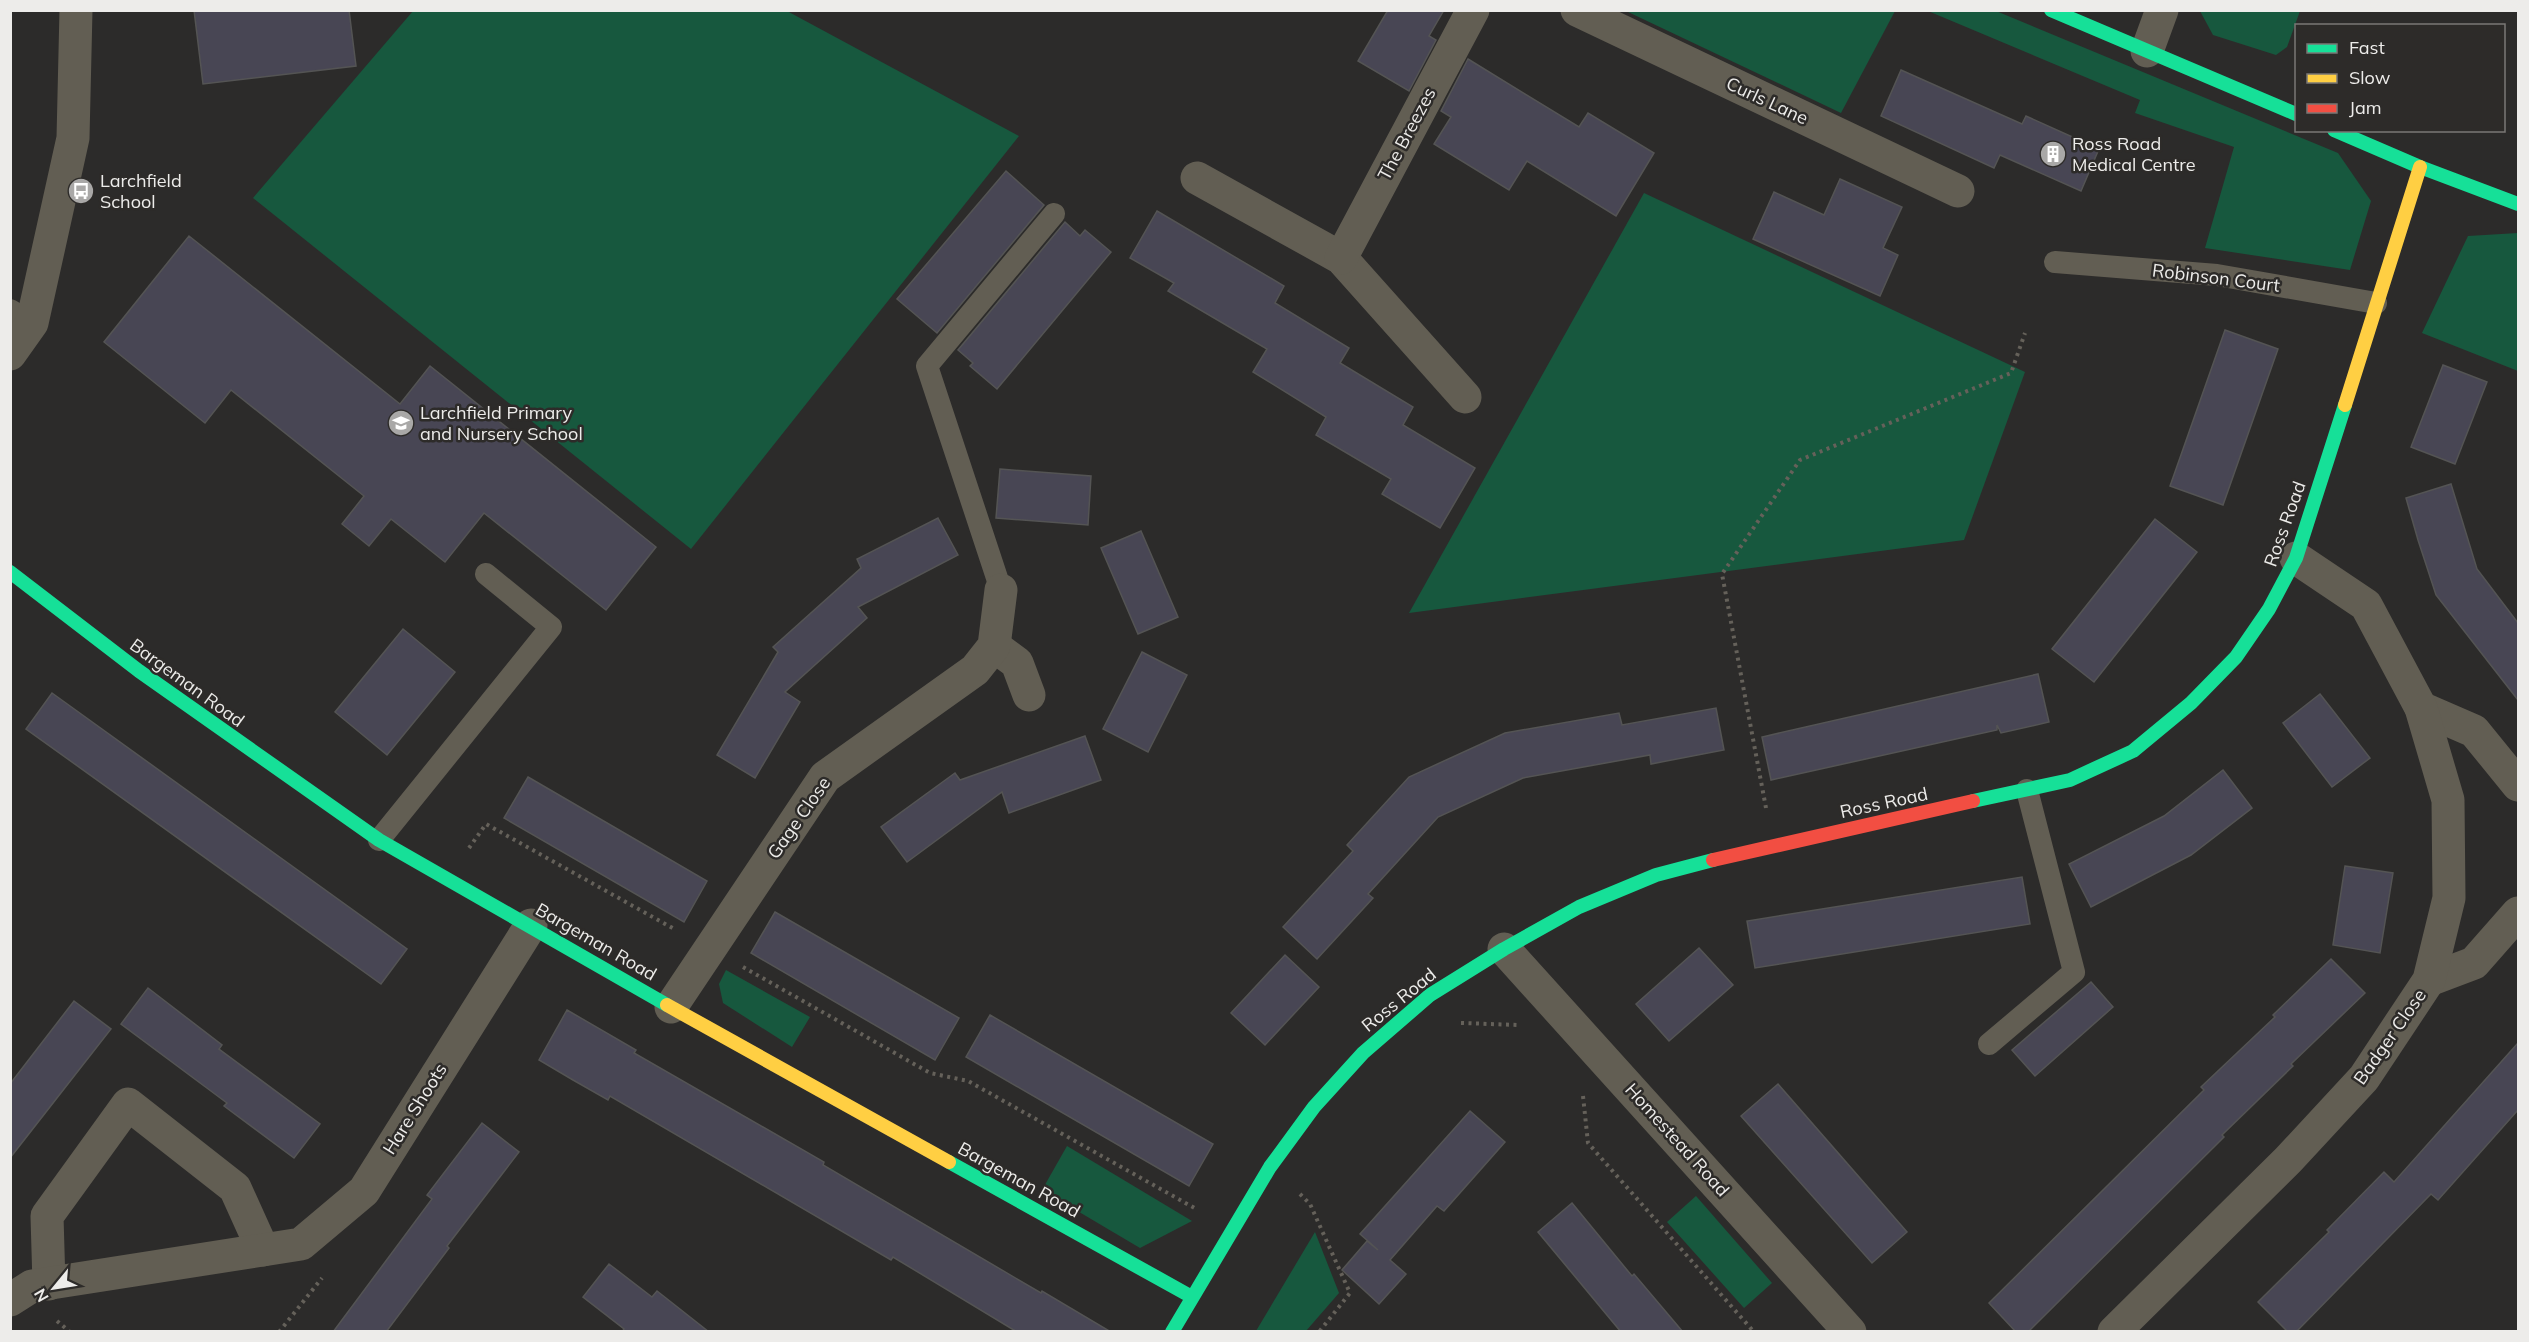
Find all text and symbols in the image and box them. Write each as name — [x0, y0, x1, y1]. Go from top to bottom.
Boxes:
legend — [2295, 24, 2505, 132]
text: Fast — [2349, 36, 2385, 59]
text: Slow — [2349, 66, 2391, 89]
street label: Curls Lane — [1723, 72, 1812, 130]
street label: The Breezes — [1372, 83, 1441, 184]
text: Jam — [2349, 96, 2382, 119]
place label: Ross Road Medical Centre — [2072, 132, 2195, 176]
building icon: Ross Road Medical Centre — [2038, 139, 2068, 169]
place label: Larchfield School — [100, 169, 182, 213]
bus stop icon: Larchfield School — [66, 176, 96, 206]
street label: Robinson Court — [2151, 258, 2281, 297]
place label: Larchfield Primary and Nursery School — [420, 401, 583, 445]
school or university icon: Larchfield Primary and Nursery School — [386, 408, 416, 438]
street label: Ross Road — [2258, 478, 2311, 570]
street label: Bargeman Road — [125, 633, 249, 732]
street label: Gage Close — [762, 772, 835, 863]
street label: Ross Road — [1838, 782, 1930, 823]
street label: Bargeman Road — [532, 898, 661, 986]
street label: Ross Road — [1357, 963, 1441, 1037]
street label: Badger Close — [2348, 985, 2431, 1089]
street label: Hare Shoots — [378, 1059, 452, 1158]
street label: Homestead Road — [1620, 1078, 1734, 1201]
street label: Bargeman Road — [954, 1137, 1084, 1223]
north arrow — [24, 1258, 84, 1318]
text: N — [29, 1285, 53, 1306]

